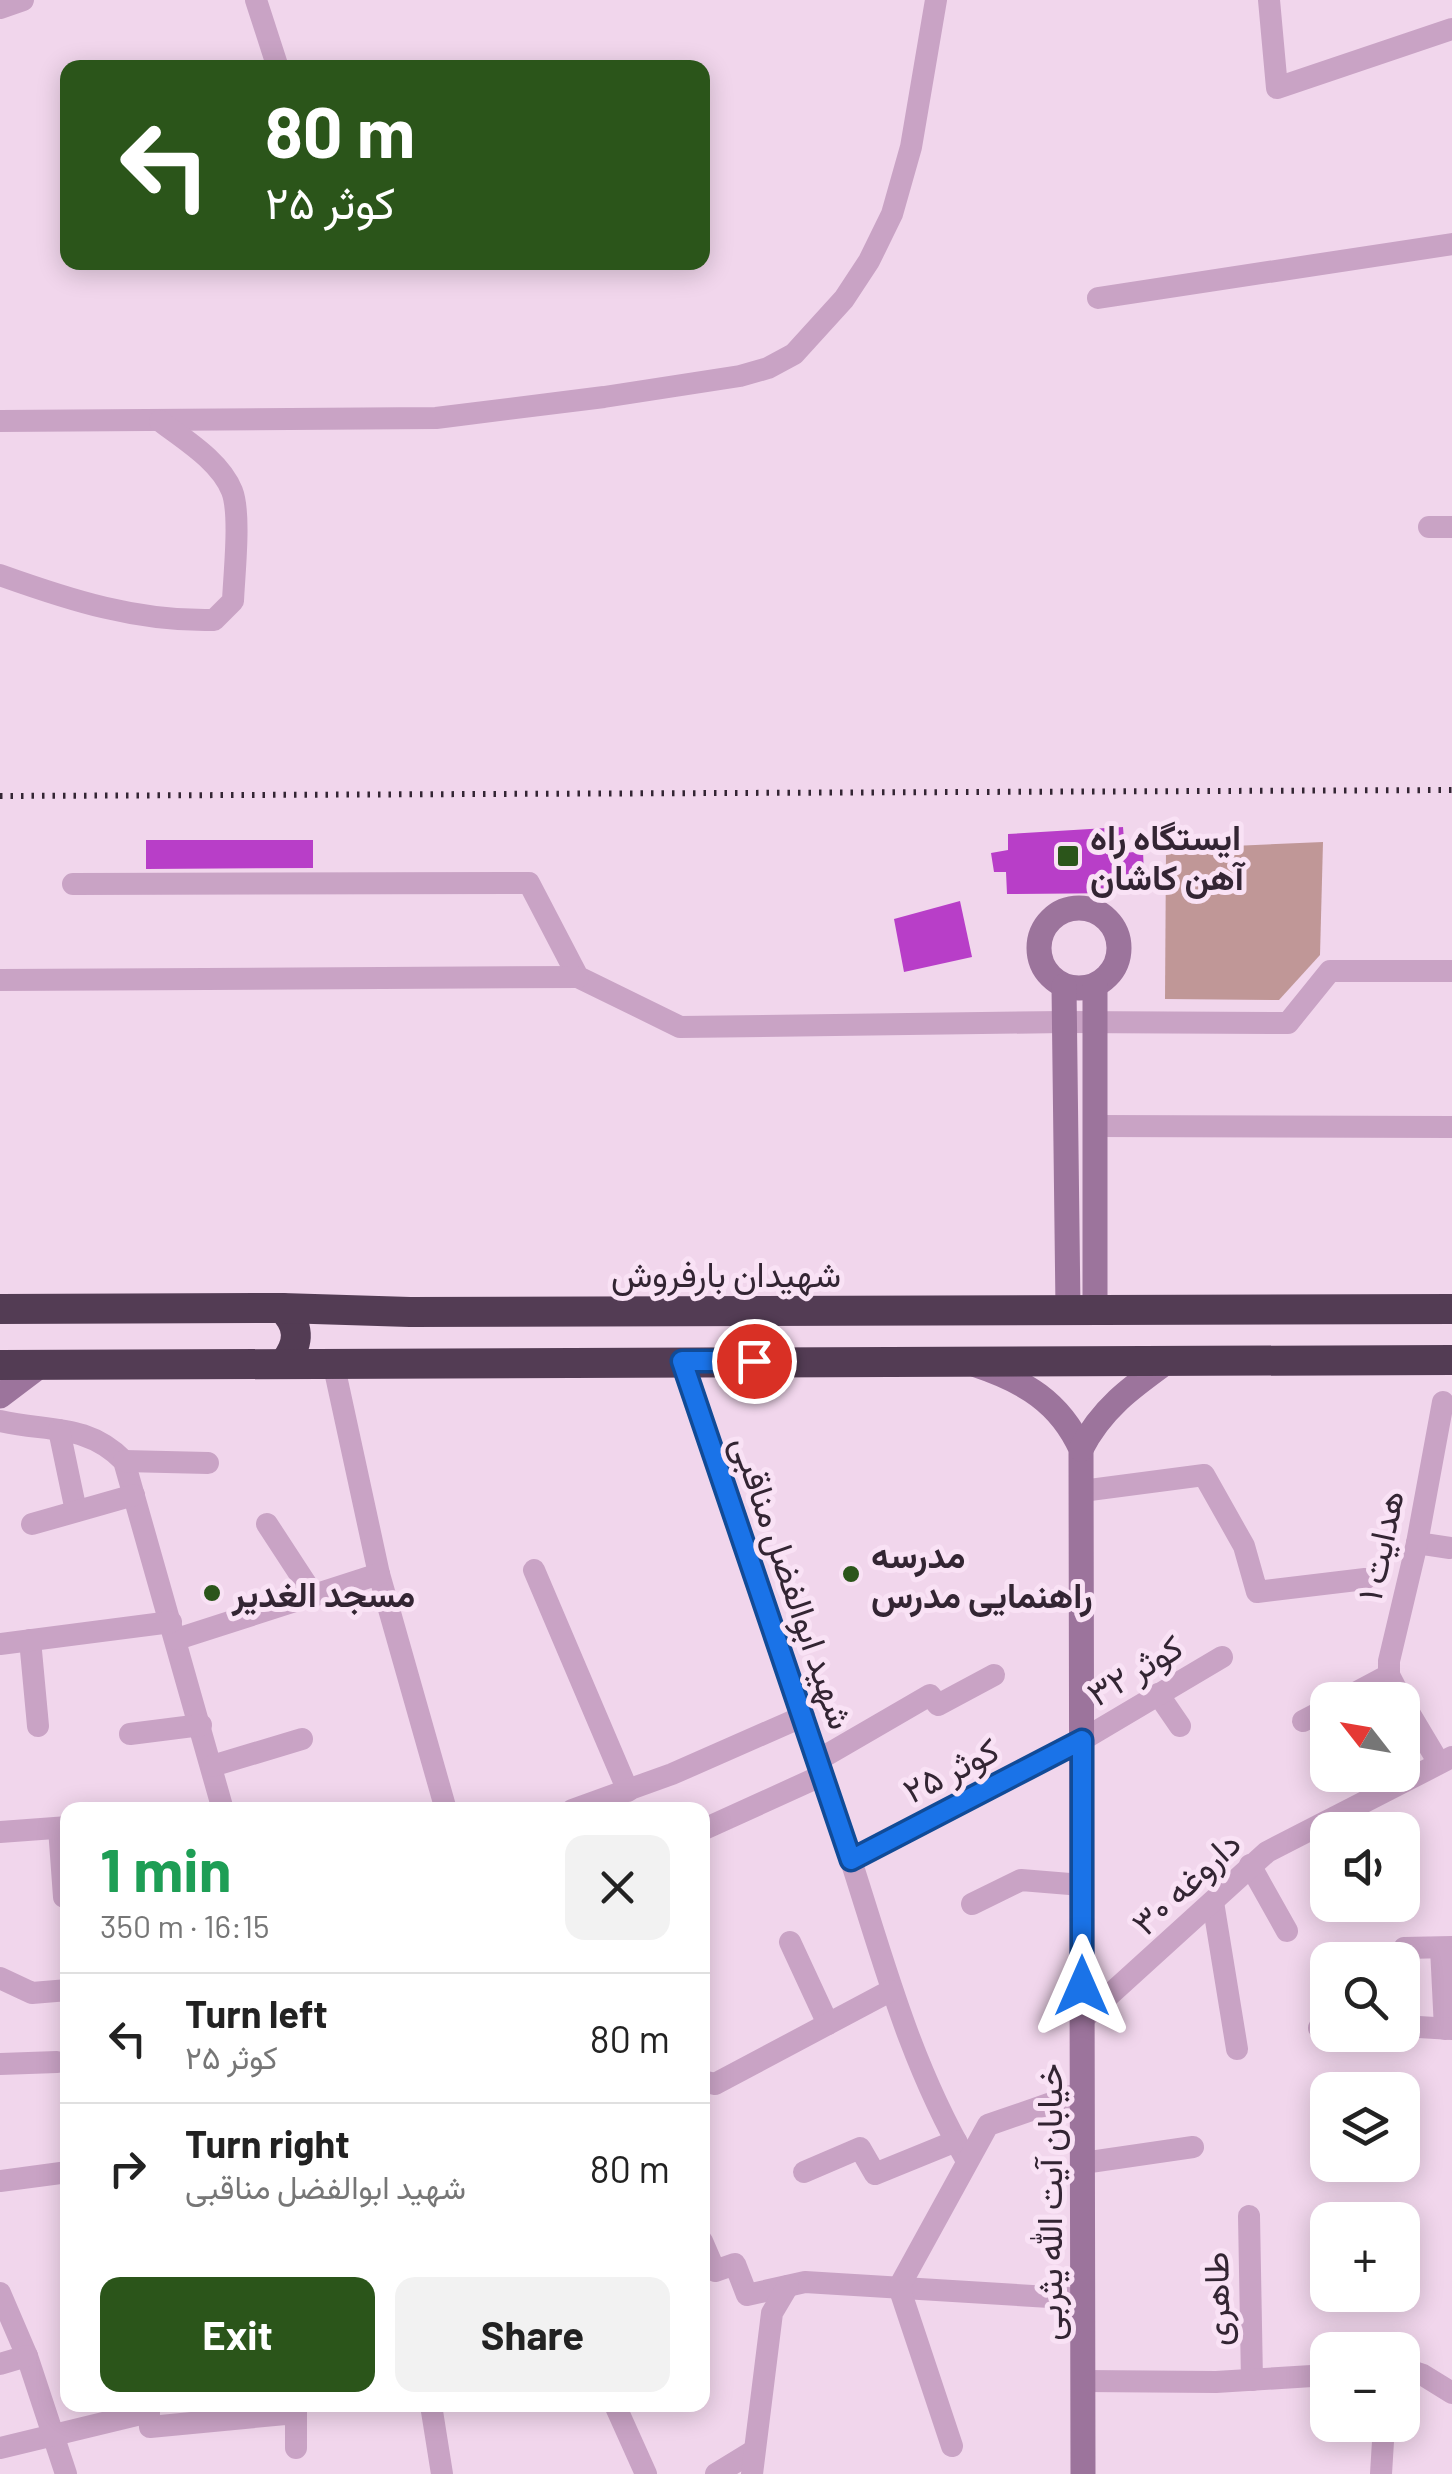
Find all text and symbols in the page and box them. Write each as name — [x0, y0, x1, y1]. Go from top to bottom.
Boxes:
text: 80 m — [265, 88, 415, 172]
icon: left — [100, 100, 230, 230]
text: کوثر ۲۵ — [265, 174, 395, 228]
place label: ایستگاه راه آهن کاشان — [1090, 815, 1246, 899]
marker: ایستگاه راه آهن کاشان — [1055, 843, 1081, 869]
street label: شهیدان بارفروش — [611, 1252, 841, 1297]
pin — [712, 1319, 797, 1404]
icon: arrive — [727, 1334, 782, 1389]
street label: شهید ابوالفضل مناقبی — [721, 1430, 864, 1735]
street label: هدایت ۱ — [1347, 1486, 1412, 1604]
place label: مدرسه راهنمایی مدرس — [871, 1533, 1093, 1618]
marker: مدرسه راهنمایی مدرس — [840, 1563, 862, 1585]
place label: مسجد الغدیر — [231, 1572, 415, 1617]
marker: مسجد الغدیر — [201, 1582, 223, 1604]
street label: کوثر ۳۲ — [1079, 1624, 1191, 1716]
north arrow — [1310, 1682, 1420, 1792]
map controls — [1310, 1682, 1420, 2442]
street label: کوثر ۲۵ — [895, 1727, 1006, 1813]
button: sound — [1310, 1812, 1420, 1922]
street label: داروغه ۳۰ — [1122, 1821, 1250, 1945]
text: 1 min — [100, 1832, 231, 1904]
button: close — [565, 1835, 670, 1940]
text: 350 m · 16:15 — [100, 1906, 270, 1944]
position arrow — [1030, 1934, 1134, 2038]
button: search — [1310, 1942, 1420, 2052]
text: Turn left — [185, 1990, 328, 2036]
icon: left — [100, 2011, 155, 2066]
text: 80 m — [590, 2015, 670, 2061]
text: کوثر ۲۵ — [185, 2037, 278, 2075]
street label: خیابان آیت الله یثربی — [1027, 2063, 1072, 2341]
button: layers — [1310, 2072, 1420, 2182]
text: Turn right — [185, 2120, 350, 2166]
icon: right — [100, 2141, 155, 2196]
text: 80 m — [590, 2145, 670, 2191]
text: شهید ابوالفضل مناقبی — [185, 2167, 466, 2205]
button: + — [1310, 2202, 1420, 2312]
street label: طاهری — [1193, 2251, 1240, 2347]
button: Exit — [100, 2277, 375, 2392]
button: Share — [395, 2277, 670, 2392]
button: − — [1310, 2332, 1420, 2442]

